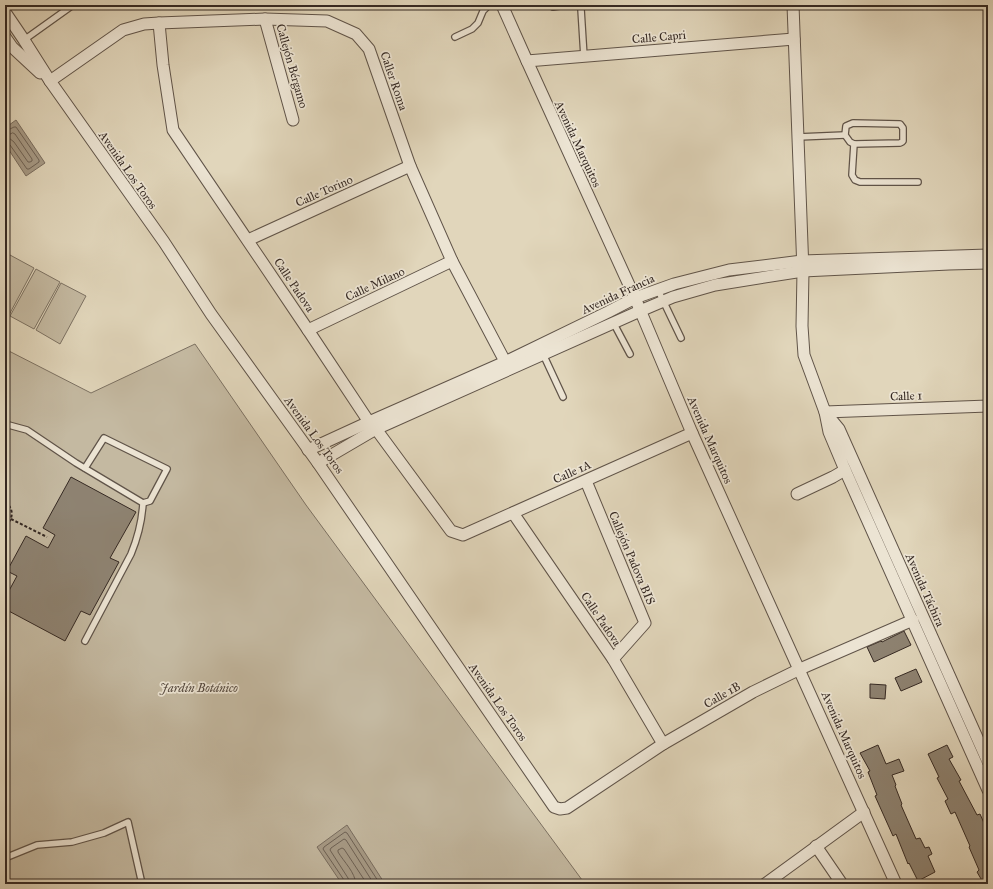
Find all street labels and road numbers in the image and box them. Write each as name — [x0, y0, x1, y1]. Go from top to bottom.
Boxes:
street label: Callejón Bérgamo — [272, 22, 311, 110]
street label: Calle Capri — [631, 28, 687, 46]
street label: Caller Roma — [377, 50, 411, 113]
street label: Avenida Marquitos — [551, 98, 604, 190]
street label: Avenida Los Toros — [95, 128, 160, 212]
street label: Calle Torino — [293, 172, 355, 210]
street label: Calle Padova — [271, 255, 318, 315]
street label: Calle Milano — [343, 264, 407, 304]
street label: Avenida Francia — [578, 271, 657, 317]
street label: Calle 1 — [890, 388, 923, 404]
street label: Avenida Los Toros — [281, 393, 347, 476]
street label: Avenida Marquitos — [683, 393, 735, 486]
street label: Calle 1A — [551, 457, 593, 487]
street label: Callejón Padova BIS — [606, 509, 658, 607]
street label: Avenida Táchira — [902, 550, 948, 630]
street label: Calle Padova — [578, 589, 625, 649]
street label: Avenida Los Toros — [465, 660, 530, 744]
street label: Calle 1B — [701, 679, 743, 711]
street label: Avenida Marquitos — [817, 688, 869, 781]

